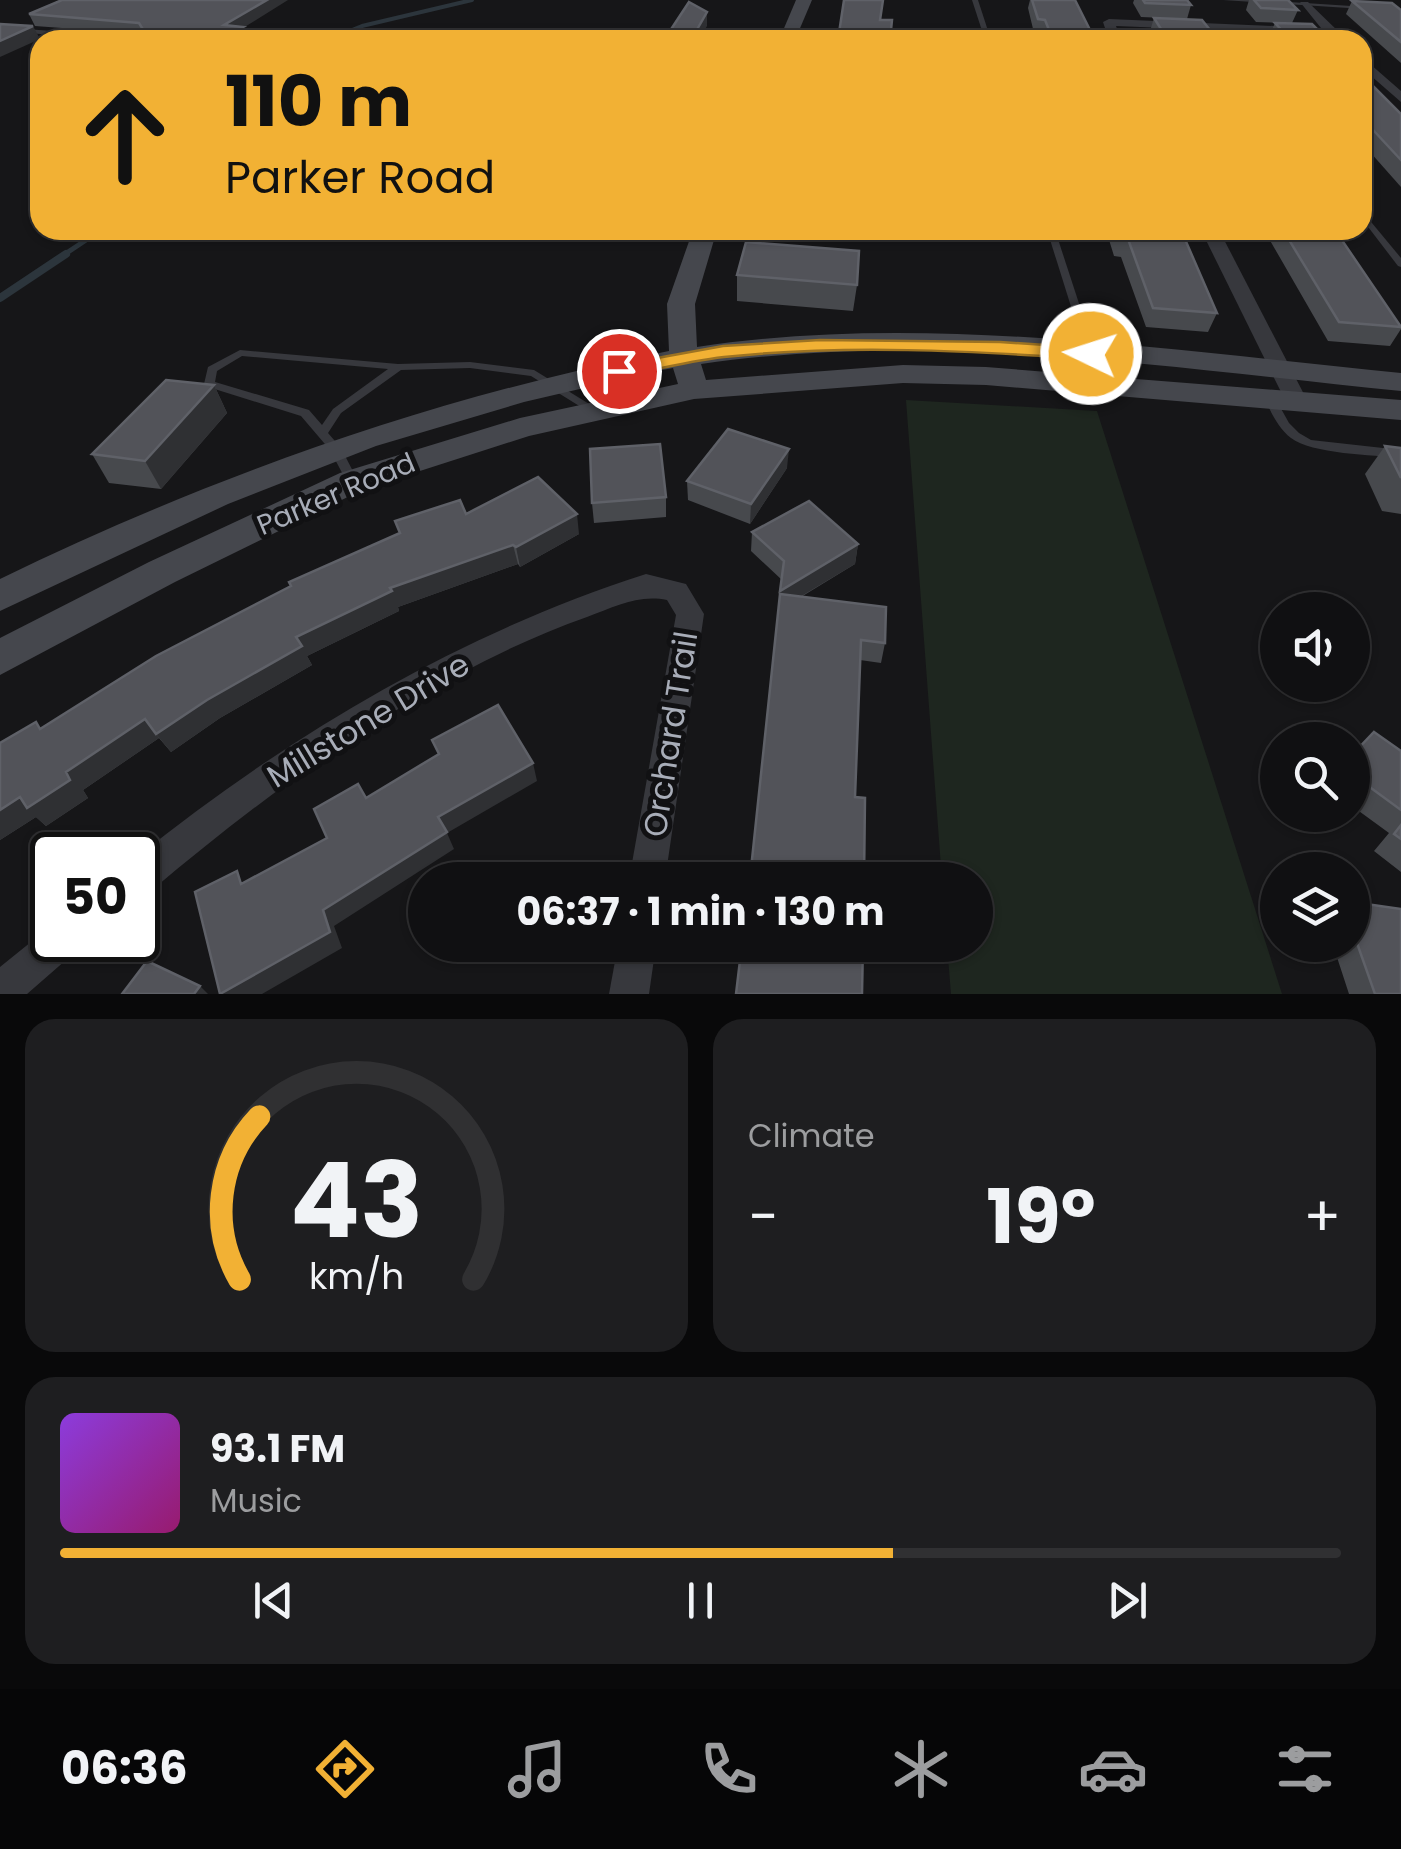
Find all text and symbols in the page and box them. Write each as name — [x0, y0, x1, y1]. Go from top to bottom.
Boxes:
text: 110 m — [225, 52, 412, 151]
icon: ahead — [60, 70, 190, 200]
text: Parker Road — [225, 146, 495, 209]
position arrow — [1039, 302, 1143, 406]
pin — [577, 329, 662, 414]
icon: arrive — [592, 344, 647, 399]
street label: Parker Road — [251, 443, 421, 545]
map controls — [1260, 592, 1370, 962]
button: sound — [1260, 592, 1370, 702]
street label: Orchard Trail — [632, 628, 708, 840]
street label: Millstone Drive — [258, 642, 478, 798]
button: search — [1260, 722, 1370, 832]
speed limit sign: 50 — [30, 832, 160, 962]
button: layers — [1260, 852, 1370, 962]
text: 06:37 · 1 min · 130 m — [517, 885, 884, 938]
text: Climate — [748, 1113, 875, 1158]
text: 43 — [290, 1128, 423, 1273]
text: 19° — [986, 1164, 1095, 1269]
text: − — [748, 1178, 778, 1255]
text: + — [1303, 1178, 1341, 1255]
text: km/h — [309, 1251, 404, 1302]
text: 93.1 FM — [210, 1422, 345, 1475]
text: Music — [210, 1478, 302, 1523]
icon: previous — [246, 1573, 301, 1628]
icon: pause — [673, 1573, 728, 1628]
icon: next — [1100, 1573, 1155, 1628]
icon: directions — [310, 1734, 380, 1804]
icon: music — [502, 1734, 572, 1804]
icon: phone — [694, 1734, 764, 1804]
icon: climate — [886, 1734, 956, 1804]
icon: car — [1078, 1734, 1148, 1804]
icon: filters — [1270, 1734, 1340, 1804]
text: 06:36 — [61, 1737, 188, 1800]

